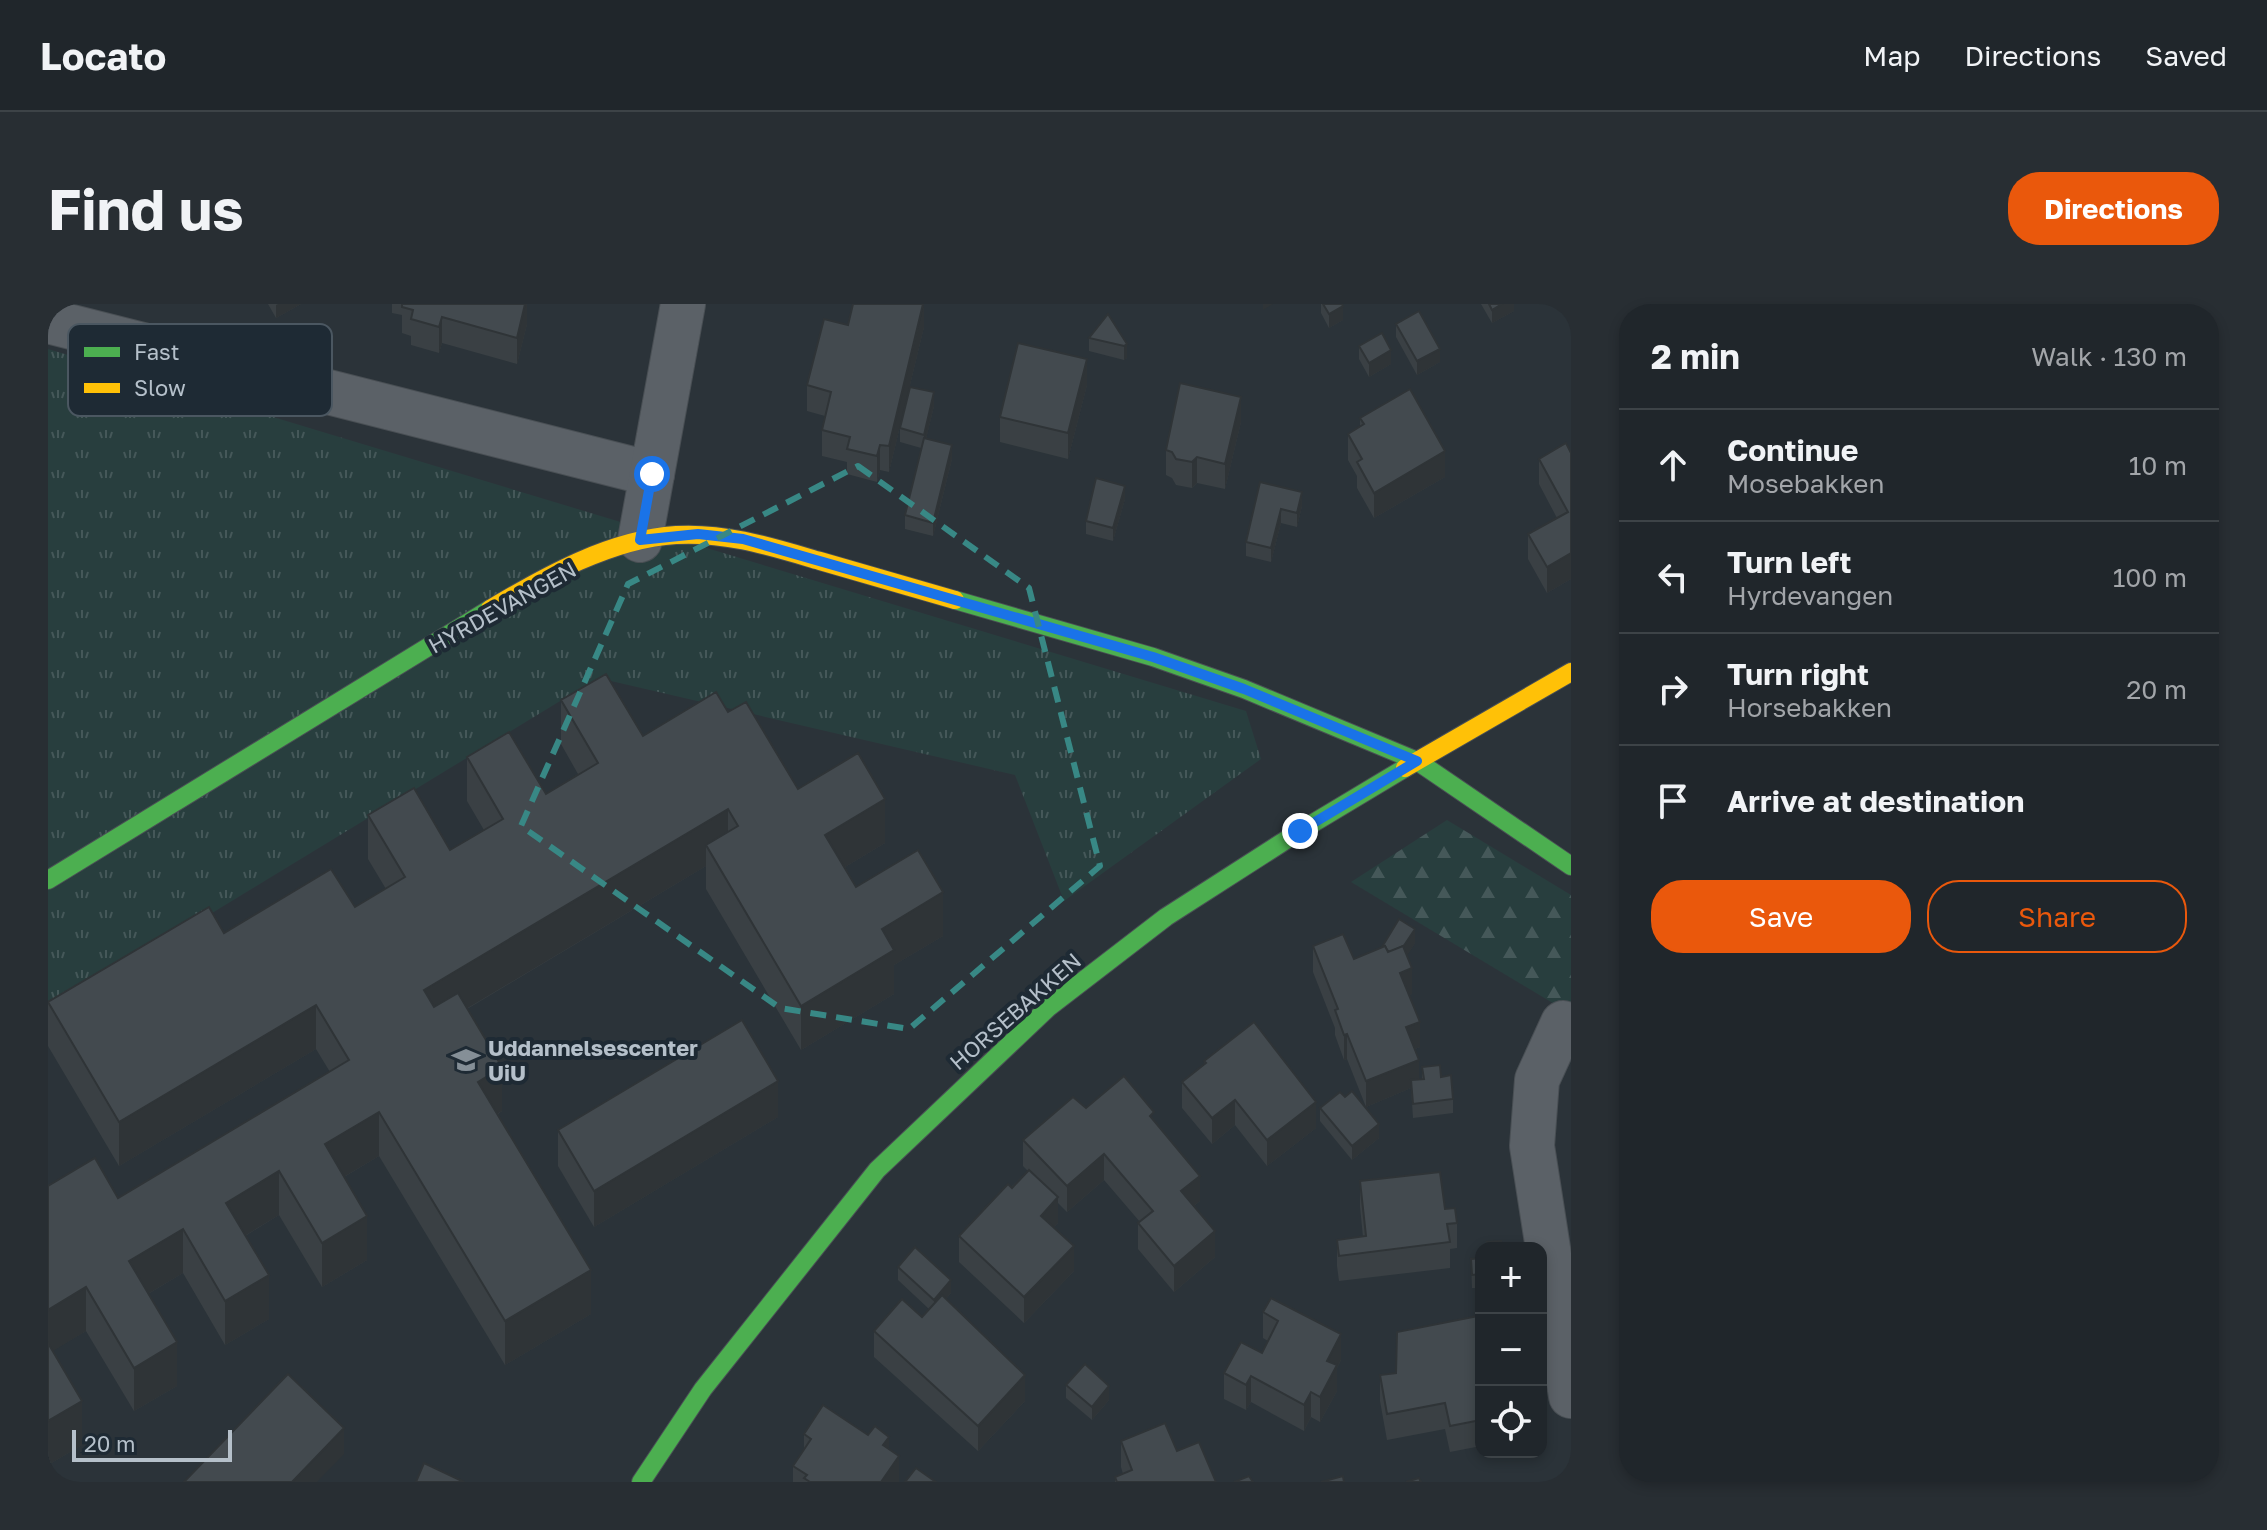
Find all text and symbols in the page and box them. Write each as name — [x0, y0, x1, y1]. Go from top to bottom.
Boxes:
text: Locato — [40, 33, 166, 78]
text: Map — [1863, 39, 1920, 72]
text: Directions — [1964, 39, 2101, 72]
text: Saved — [2145, 39, 2227, 72]
button: Directions — [2008, 172, 2219, 245]
text: Find us — [48, 175, 244, 242]
legend — [68, 324, 332, 416]
text: 2 min — [1651, 336, 1740, 376]
text: Fast — [134, 338, 180, 365]
text: Walk · 130 m — [2031, 341, 2187, 372]
text: Slow — [134, 374, 186, 401]
text: Continue — [1727, 432, 1858, 468]
icon: ahead — [1651, 443, 1695, 487]
text: 10 m — [2129, 450, 2187, 481]
route start — [634, 456, 670, 492]
text: Mosebakken — [1727, 468, 1884, 499]
text: Turn left — [1727, 544, 1852, 580]
street label: HYRDEVANGEN — [423, 555, 581, 659]
icon: left — [1651, 555, 1695, 599]
text: 100 m — [2113, 562, 2187, 593]
text: Hyrdevangen — [1727, 580, 1893, 611]
text: Turn right — [1727, 656, 1869, 692]
icon: right — [1651, 667, 1695, 711]
text: 20 m — [2126, 674, 2187, 705]
text: Horsebakken — [1727, 692, 1892, 723]
icon: arrive — [1651, 779, 1695, 823]
text: Arrive at destination — [1727, 783, 2024, 819]
route end — [1282, 813, 1318, 849]
button: Save — [1651, 880, 1911, 953]
button: Share — [1927, 880, 2187, 953]
street label: HORSEBAKKEN — [944, 947, 1086, 1075]
place label: Uddannelsescenter UiU — [488, 1034, 698, 1086]
school or university icon: Uddannelsescenter UiU — [451, 1045, 481, 1075]
map controls — [1475, 1242, 1547, 1458]
button: + — [1475, 1242, 1547, 1314]
button: − — [1475, 1314, 1547, 1386]
button: locate — [1475, 1386, 1547, 1458]
scale bar — [72, 1426, 232, 1462]
text: 20 m — [84, 1430, 135, 1457]

